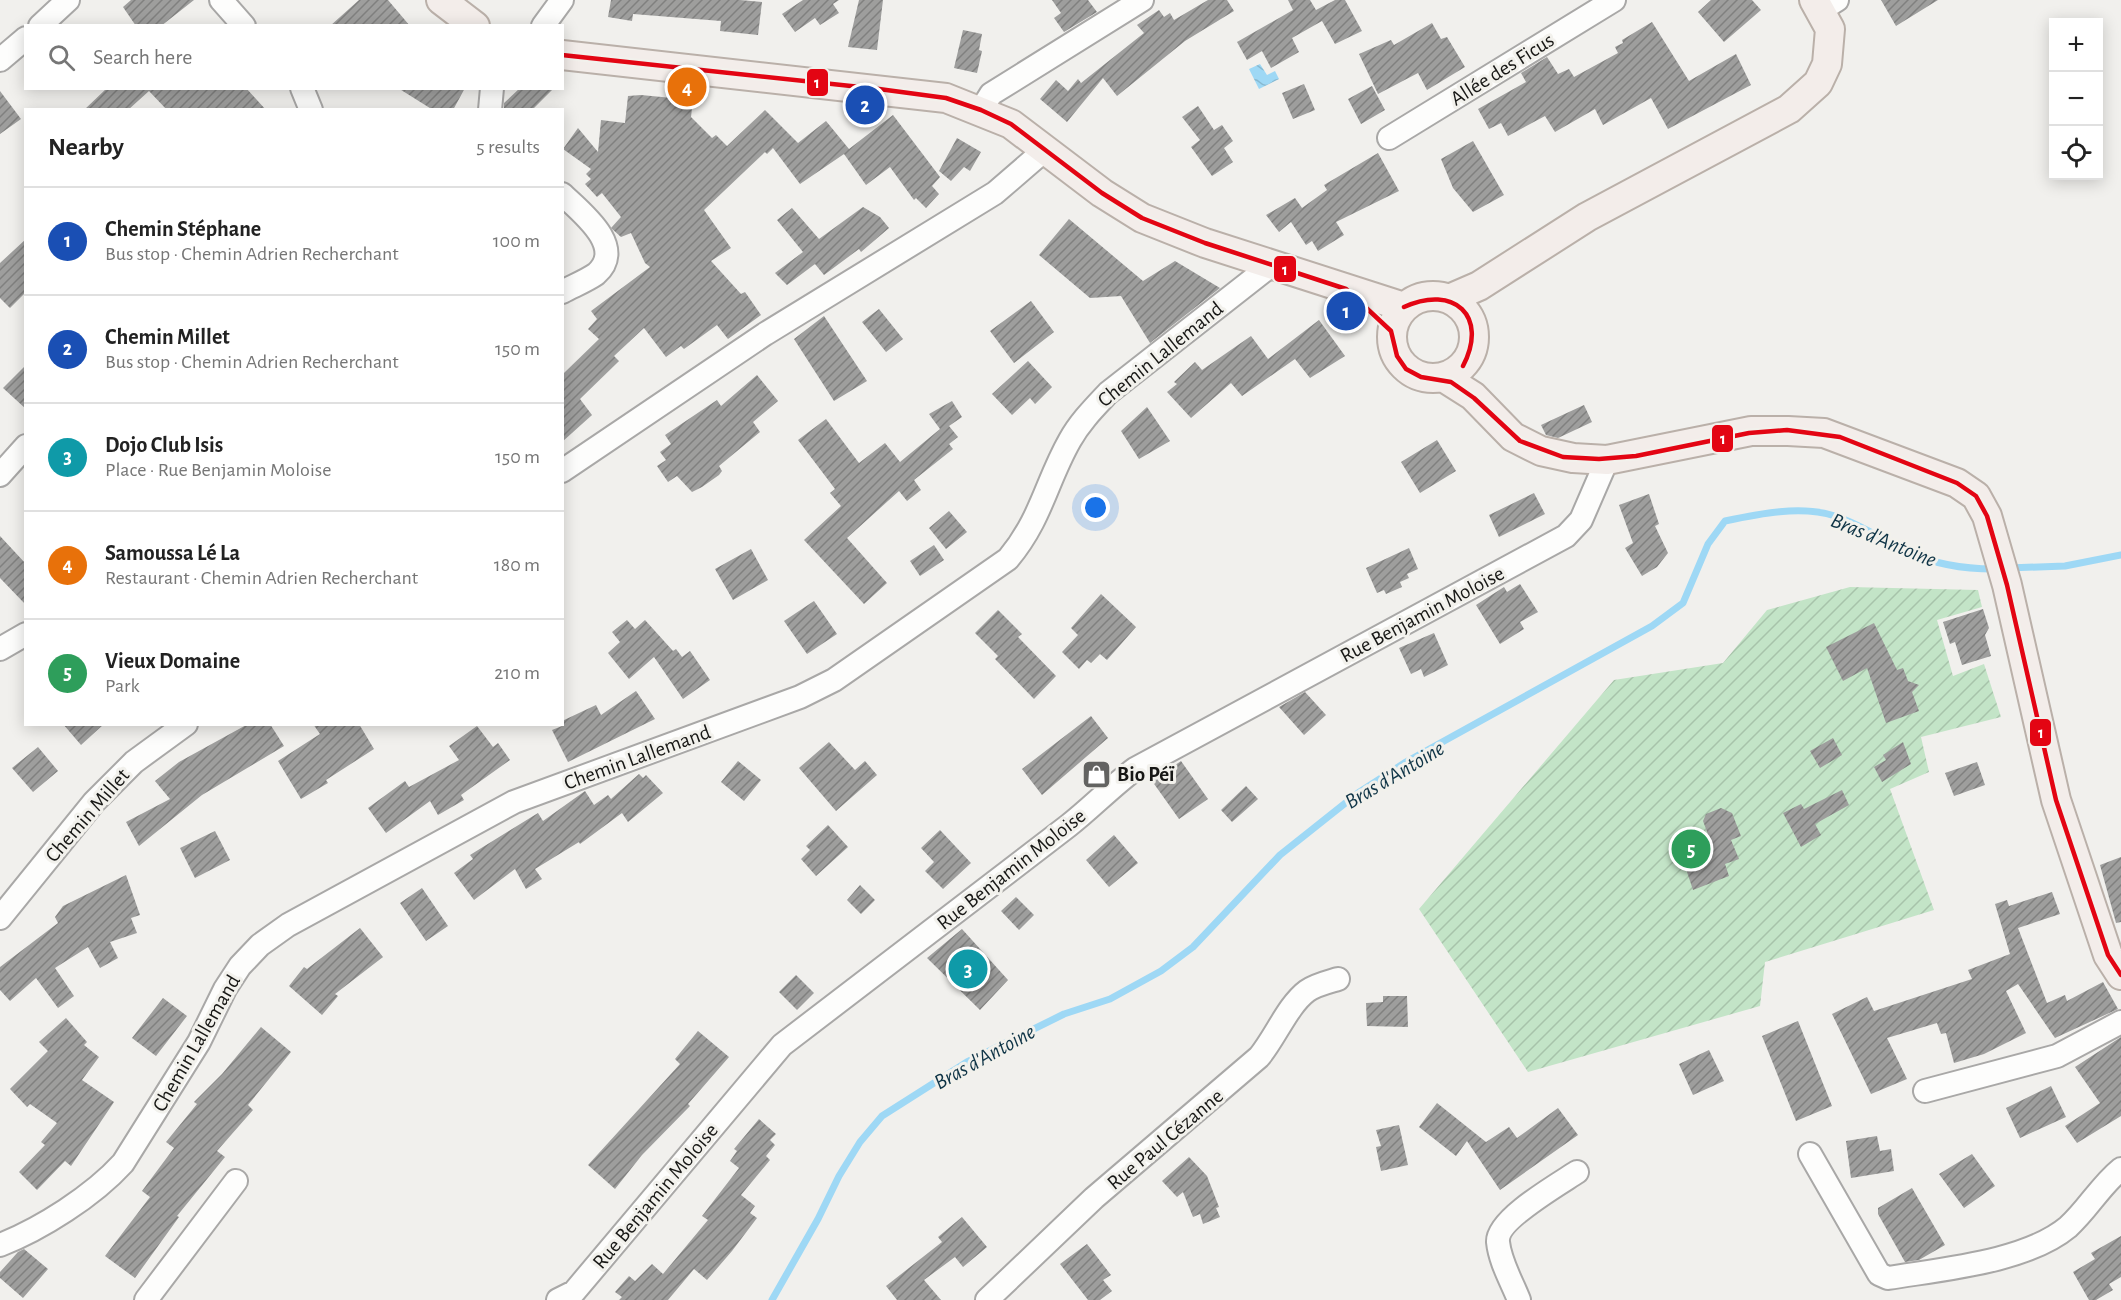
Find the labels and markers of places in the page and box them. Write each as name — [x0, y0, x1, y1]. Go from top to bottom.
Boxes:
pin: 4 — [668, 64, 706, 110]
pin: 2 — [846, 82, 884, 128]
pin: 1 — [1326, 288, 1366, 334]
shop icon: Bio Péï — [1080, 758, 1112, 790]
place label: Bio Péï — [1117, 764, 1175, 785]
pin: 5 — [1672, 826, 1710, 872]
pin: 3 — [948, 946, 988, 992]

